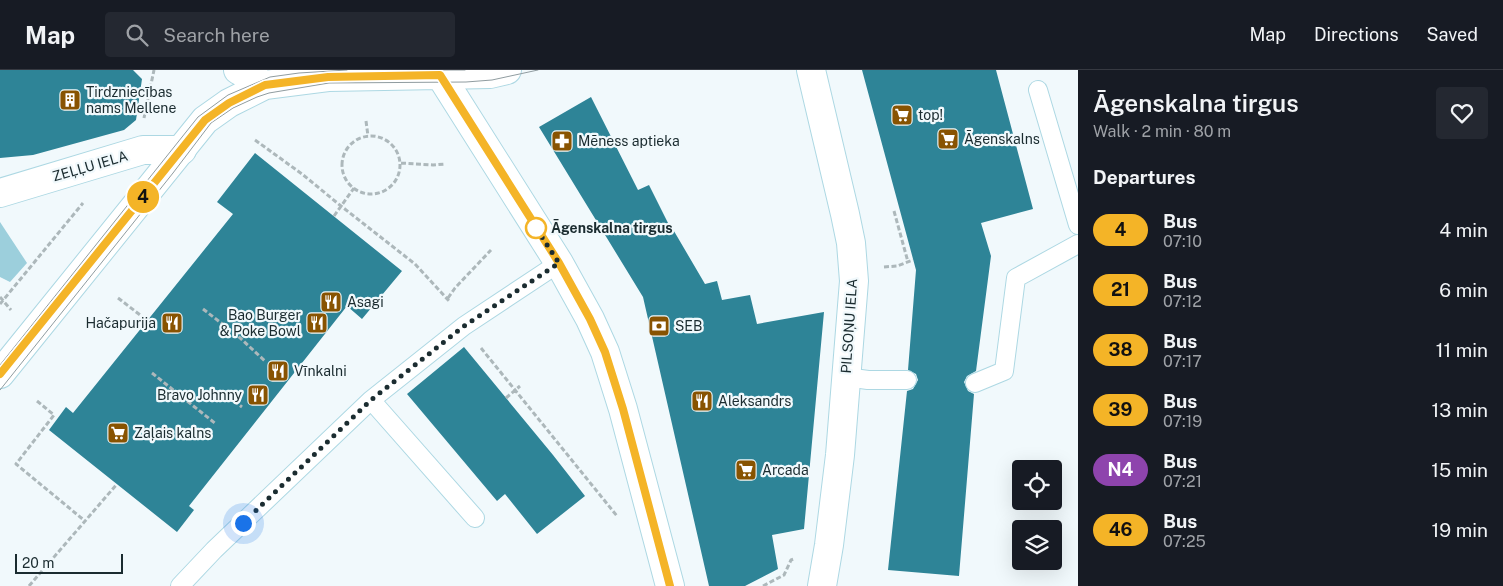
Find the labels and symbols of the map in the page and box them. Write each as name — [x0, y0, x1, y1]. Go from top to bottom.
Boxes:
place label: Tirdzniecības nams Mellene — [86, 84, 176, 116]
building icon: Tirdzniecības nams Mellene — [58, 88, 82, 112]
supermarket icon: top! — [890, 103, 914, 127]
place label: top! — [918, 107, 943, 123]
supermarket icon: Āgenskalns — [936, 127, 960, 151]
pharmacy icon: Mēness aptieka — [550, 129, 574, 153]
place label: Āgenskalns — [964, 130, 1040, 147]
place label: Mēness aptieka — [578, 133, 680, 149]
street label: ZEĻĻU IELA — [50, 148, 130, 184]
line badge: 4 — [127, 181, 159, 213]
marker: Āgenskalna tirgus — [525, 217, 547, 239]
place label: Āgenskalna tirgus — [551, 218, 673, 236]
street label: PILSOŅU IELA — [838, 278, 860, 374]
restaurant icon: Asagi — [319, 290, 343, 314]
place label: Asagi — [347, 294, 384, 310]
place label: Bao Burger & Poke Bowl — [220, 307, 301, 339]
restaurant icon: Hačapurija — [160, 311, 184, 335]
restaurant icon: Bao Burger & Poke Bowl — [305, 311, 329, 335]
bank icon: SEB — [647, 314, 671, 338]
place label: Hačapurija — [85, 315, 156, 331]
place label: SEB — [675, 318, 703, 334]
restaurant icon: Vīnkalni — [266, 359, 290, 383]
place label: Vīnkalni — [294, 363, 347, 379]
restaurant icon: Bravo Johnny — [246, 383, 270, 407]
place label: Bravo Johnny — [157, 387, 243, 403]
restaurant icon: Aleksandrs — [690, 389, 714, 413]
place label: Aleksandrs — [718, 393, 791, 409]
supermarket icon: Zaļais kalns — [106, 421, 130, 445]
place label: Zaļais kalns — [134, 425, 211, 441]
supermarket icon: Arcada — [734, 458, 758, 482]
place label: Arcada — [762, 462, 809, 478]
your location — [231, 511, 256, 536]
scale bar — [15, 551, 122, 574]

